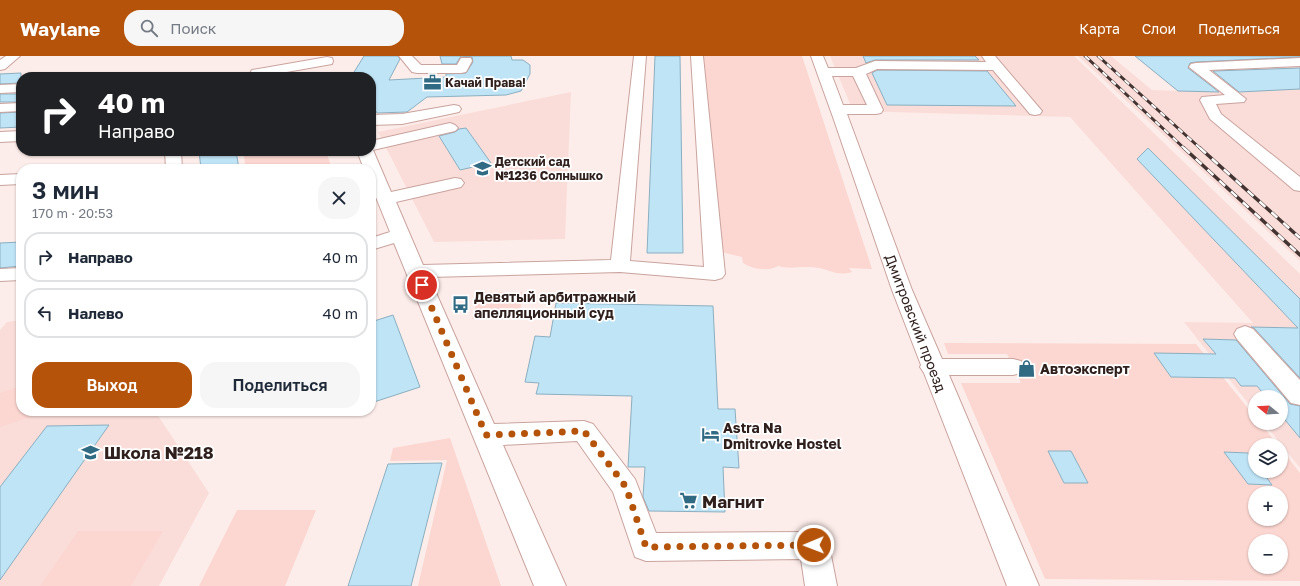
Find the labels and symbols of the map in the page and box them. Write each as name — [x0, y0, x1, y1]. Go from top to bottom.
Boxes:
office icon: Качай Права! — [422, 72, 442, 92]
place label: Качай Права! — [445, 75, 526, 90]
place label: Детский сад №1236 Солнышко — [495, 154, 603, 183]
school or university icon: Детский сад №1236 Солнышко — [472, 158, 492, 178]
street label: Дмитровский проезд — [882, 252, 950, 395]
pin — [405, 268, 439, 302]
place label: Девятый арбитражный апелляционный суд — [474, 288, 636, 321]
bus stop icon: Девятый арбитражный апелляционный суд — [451, 294, 471, 314]
shop icon: Автоэксперт — [1017, 358, 1037, 378]
place label: Автоэксперт — [1040, 360, 1130, 377]
north arrow — [1248, 390, 1288, 430]
place label: Astra Na Dmitrovke Hostel — [723, 419, 842, 452]
hotel icon: Astra Na Dmitrovke Hostel — [700, 425, 720, 445]
school or university icon: Школа №218 — [81, 442, 101, 462]
place label: Школа №218 — [104, 442, 214, 463]
supermarket icon: Магнит — [679, 491, 699, 511]
place label: Магнит — [702, 491, 765, 512]
position arrow — [793, 524, 835, 566]

